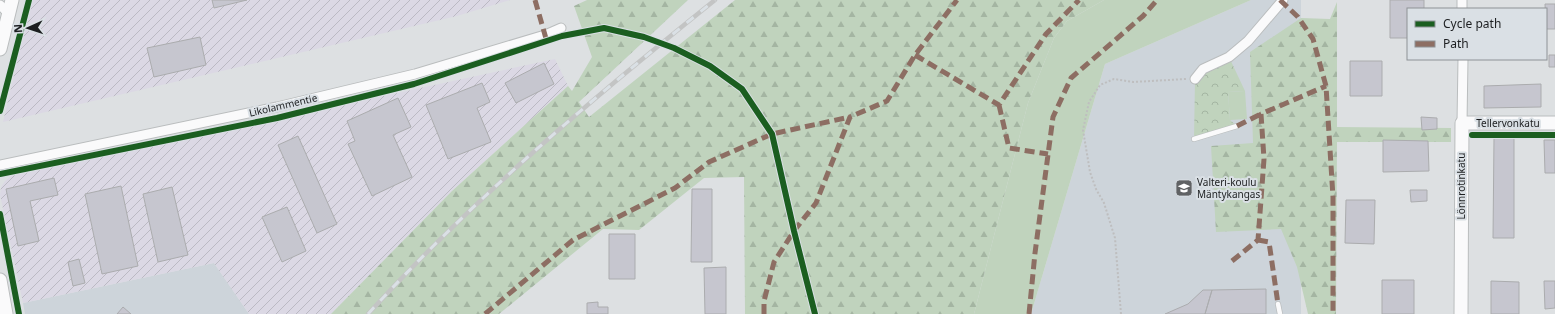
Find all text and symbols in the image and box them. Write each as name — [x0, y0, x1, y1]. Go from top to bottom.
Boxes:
north arrow — [8, 8, 48, 48]
legend — [1407, 8, 1547, 60]
text: Cycle path — [1443, 15, 1501, 32]
text: N — [10, 24, 25, 33]
text: Path — [1443, 35, 1469, 52]
street label: Likolammentie — [247, 90, 319, 120]
street label: Tellervonkatu — [1476, 116, 1540, 130]
street label: Lönnrotinkatu — [1454, 153, 1468, 219]
place label: Valteri-koulu Mäntykangas — [1197, 175, 1260, 201]
school or university icon: Valteri-koulu Mäntykangas — [1174, 178, 1194, 198]

